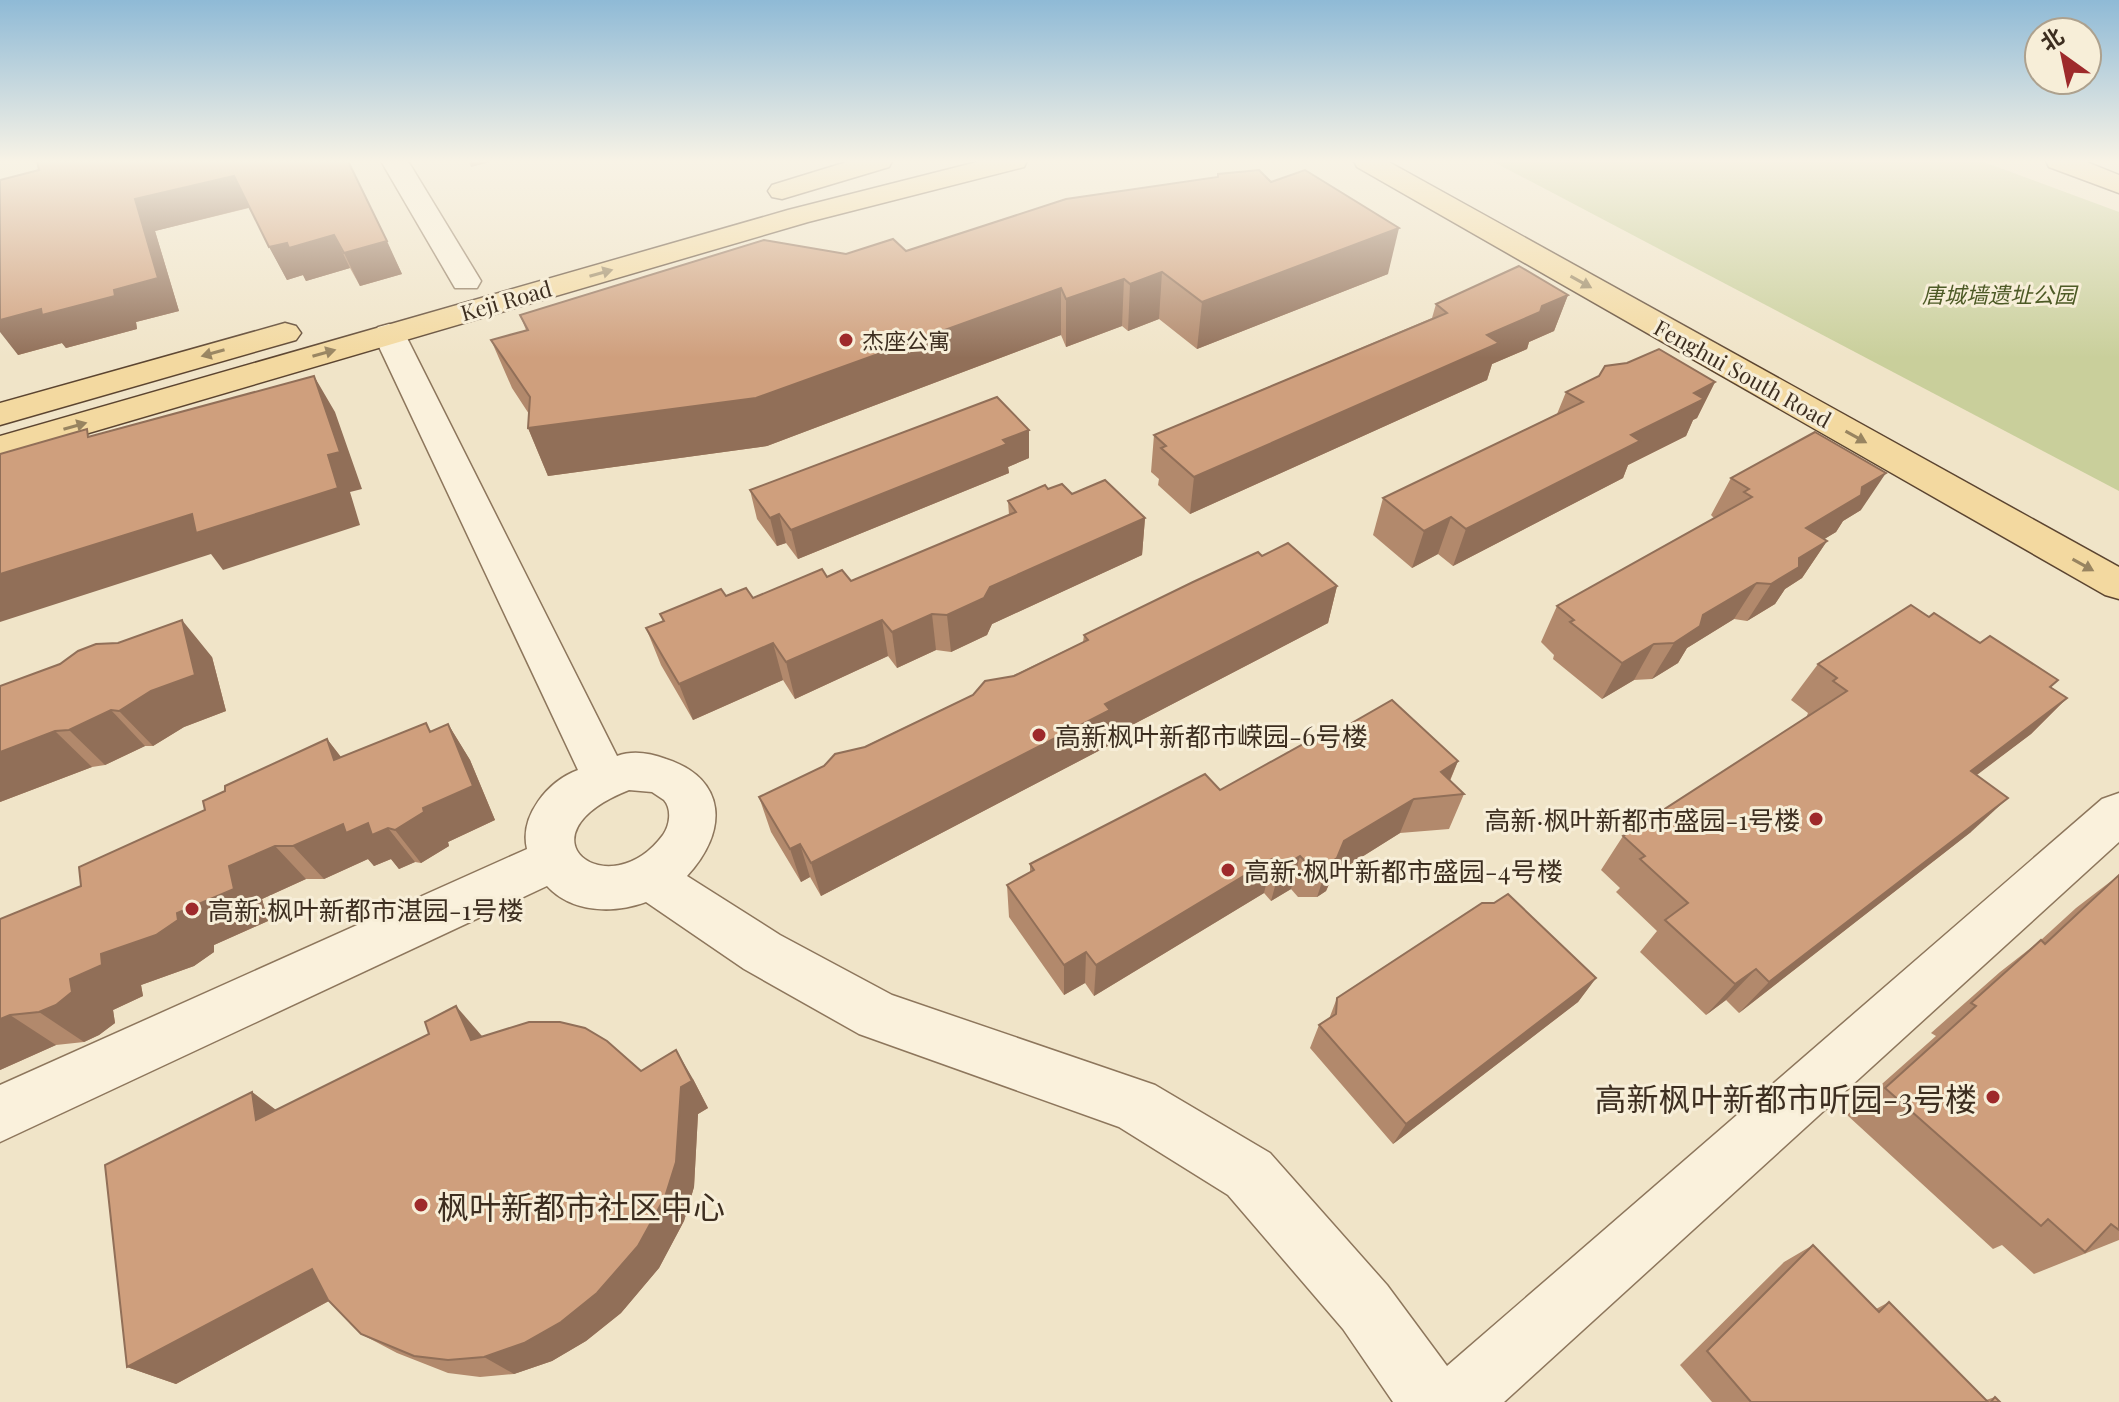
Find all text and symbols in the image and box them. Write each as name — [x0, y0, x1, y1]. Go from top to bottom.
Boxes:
north arrow — [2023, 16, 2103, 96]
text: 北 — [2034, 20, 2069, 57]
one-way arrow — [590, 266, 614, 279]
street label: Keji Road — [457, 273, 555, 327]
one-way arrow — [1570, 275, 1592, 289]
park label: 唐城墙遗址公园 — [1922, 279, 2079, 309]
street label: Fenghui South Road — [1649, 312, 1837, 434]
place label: 杰座公寓 — [862, 325, 950, 355]
marker: 杰座公寓 — [837, 331, 855, 349]
one-way arrow — [313, 346, 337, 359]
one-way arrow — [200, 348, 225, 360]
one-way arrow — [63, 419, 87, 432]
one-way arrow — [1845, 430, 1867, 444]
one-way arrow — [2072, 558, 2094, 572]
place label: 高新枫叶新都市嵘园-6号楼 — [1055, 718, 1367, 753]
marker: 高新枫叶新都市嵘园-6号楼 — [1030, 726, 1048, 744]
place label: 高新·枫叶新都市盛园-1号楼 — [1485, 802, 1800, 837]
marker: 高新·枫叶新都市盛园-1号楼 — [1807, 810, 1825, 828]
place label: 高新·枫叶新都市盛园-4号楼 — [1244, 853, 1563, 888]
marker: 高新·枫叶新都市盛园-4号楼 — [1219, 861, 1237, 879]
place label: 高新·枫叶新都市湛园-1号楼 — [208, 892, 523, 927]
marker: 高新·枫叶新都市湛园-1号楼 — [183, 900, 201, 918]
place label: 高新枫叶新都市听园-3号楼 — [1595, 1076, 1977, 1119]
marker: 高新枫叶新都市听园-3号楼 — [1984, 1088, 2002, 1106]
place label: 枫叶新都市社区中心 — [437, 1184, 725, 1227]
marker: 枫叶新都市社区中心 — [412, 1196, 430, 1214]

